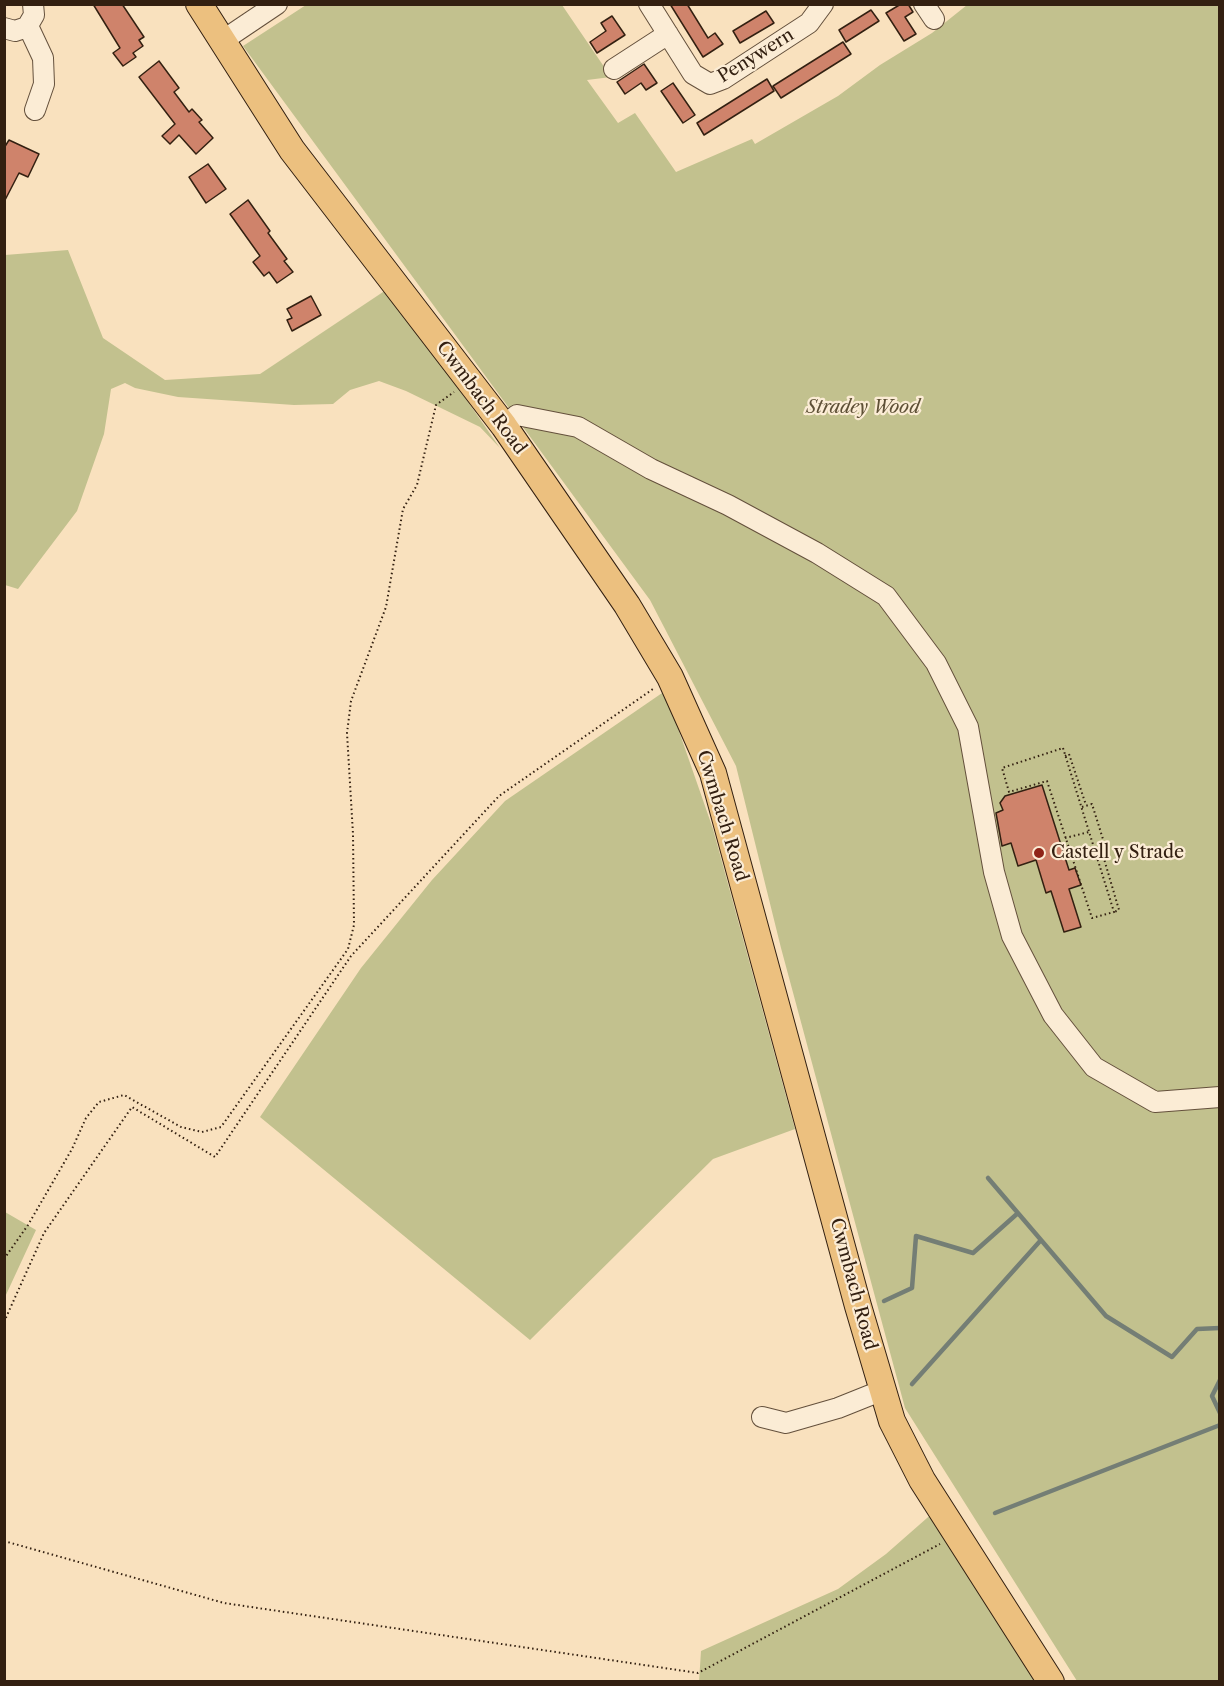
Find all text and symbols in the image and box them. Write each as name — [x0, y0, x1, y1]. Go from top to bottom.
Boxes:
street label: Penywern — [714, 24, 798, 88]
street label: Cwmbach Road — [431, 337, 531, 459]
park label: Stradey Wood — [806, 397, 920, 419]
street label: Cwmbach Road — [692, 748, 752, 884]
place label: Castell y Strade — [1051, 842, 1184, 864]
marker: Castell y Strade — [1032, 846, 1046, 860]
street label: Cwmbach Road — [825, 1216, 881, 1352]

